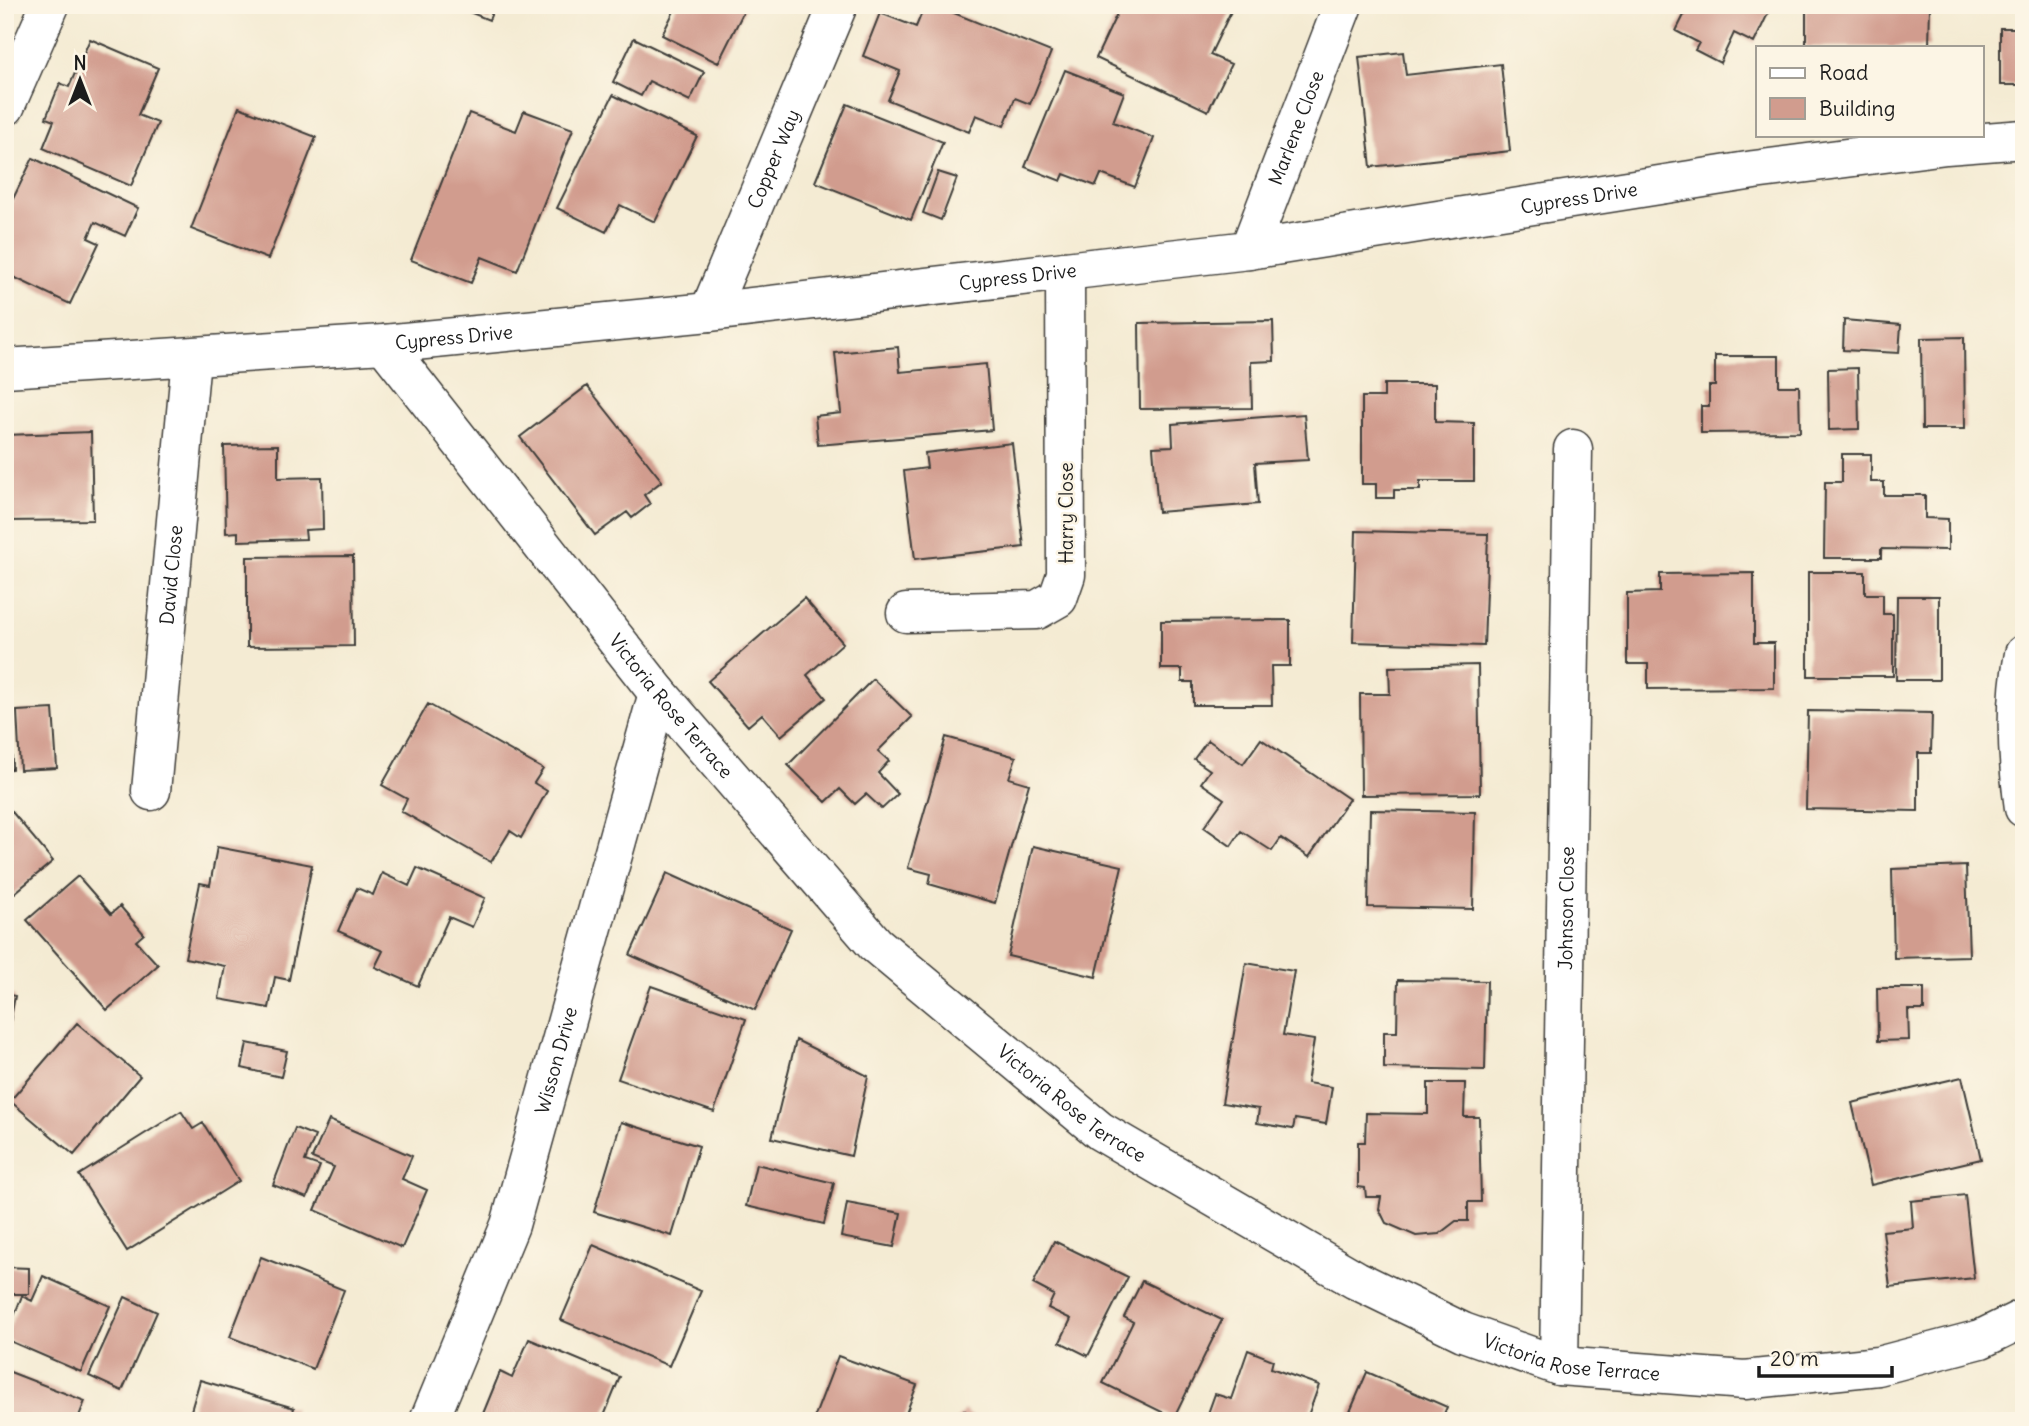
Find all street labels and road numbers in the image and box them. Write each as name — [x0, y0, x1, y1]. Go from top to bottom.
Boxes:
street label: Marlene Close — [1263, 67, 1329, 188]
street label: Copper Way — [742, 106, 805, 212]
street label: Cypress Drive — [1519, 177, 1639, 219]
street label: Cypress Drive — [958, 258, 1078, 295]
street label: Cypress Drive — [394, 319, 514, 355]
street label: Harry Close — [1054, 462, 1078, 564]
street label: David Close — [154, 524, 188, 626]
street label: Victoria Rose Terrace — [604, 629, 738, 783]
street label: Johnson Close — [1553, 846, 1579, 970]
street label: Wisson Drive — [529, 1004, 582, 1117]
street label: Victoria Rose Terrace — [993, 1039, 1150, 1167]
street label: Victoria Rose Terrace — [1480, 1328, 1661, 1386]

